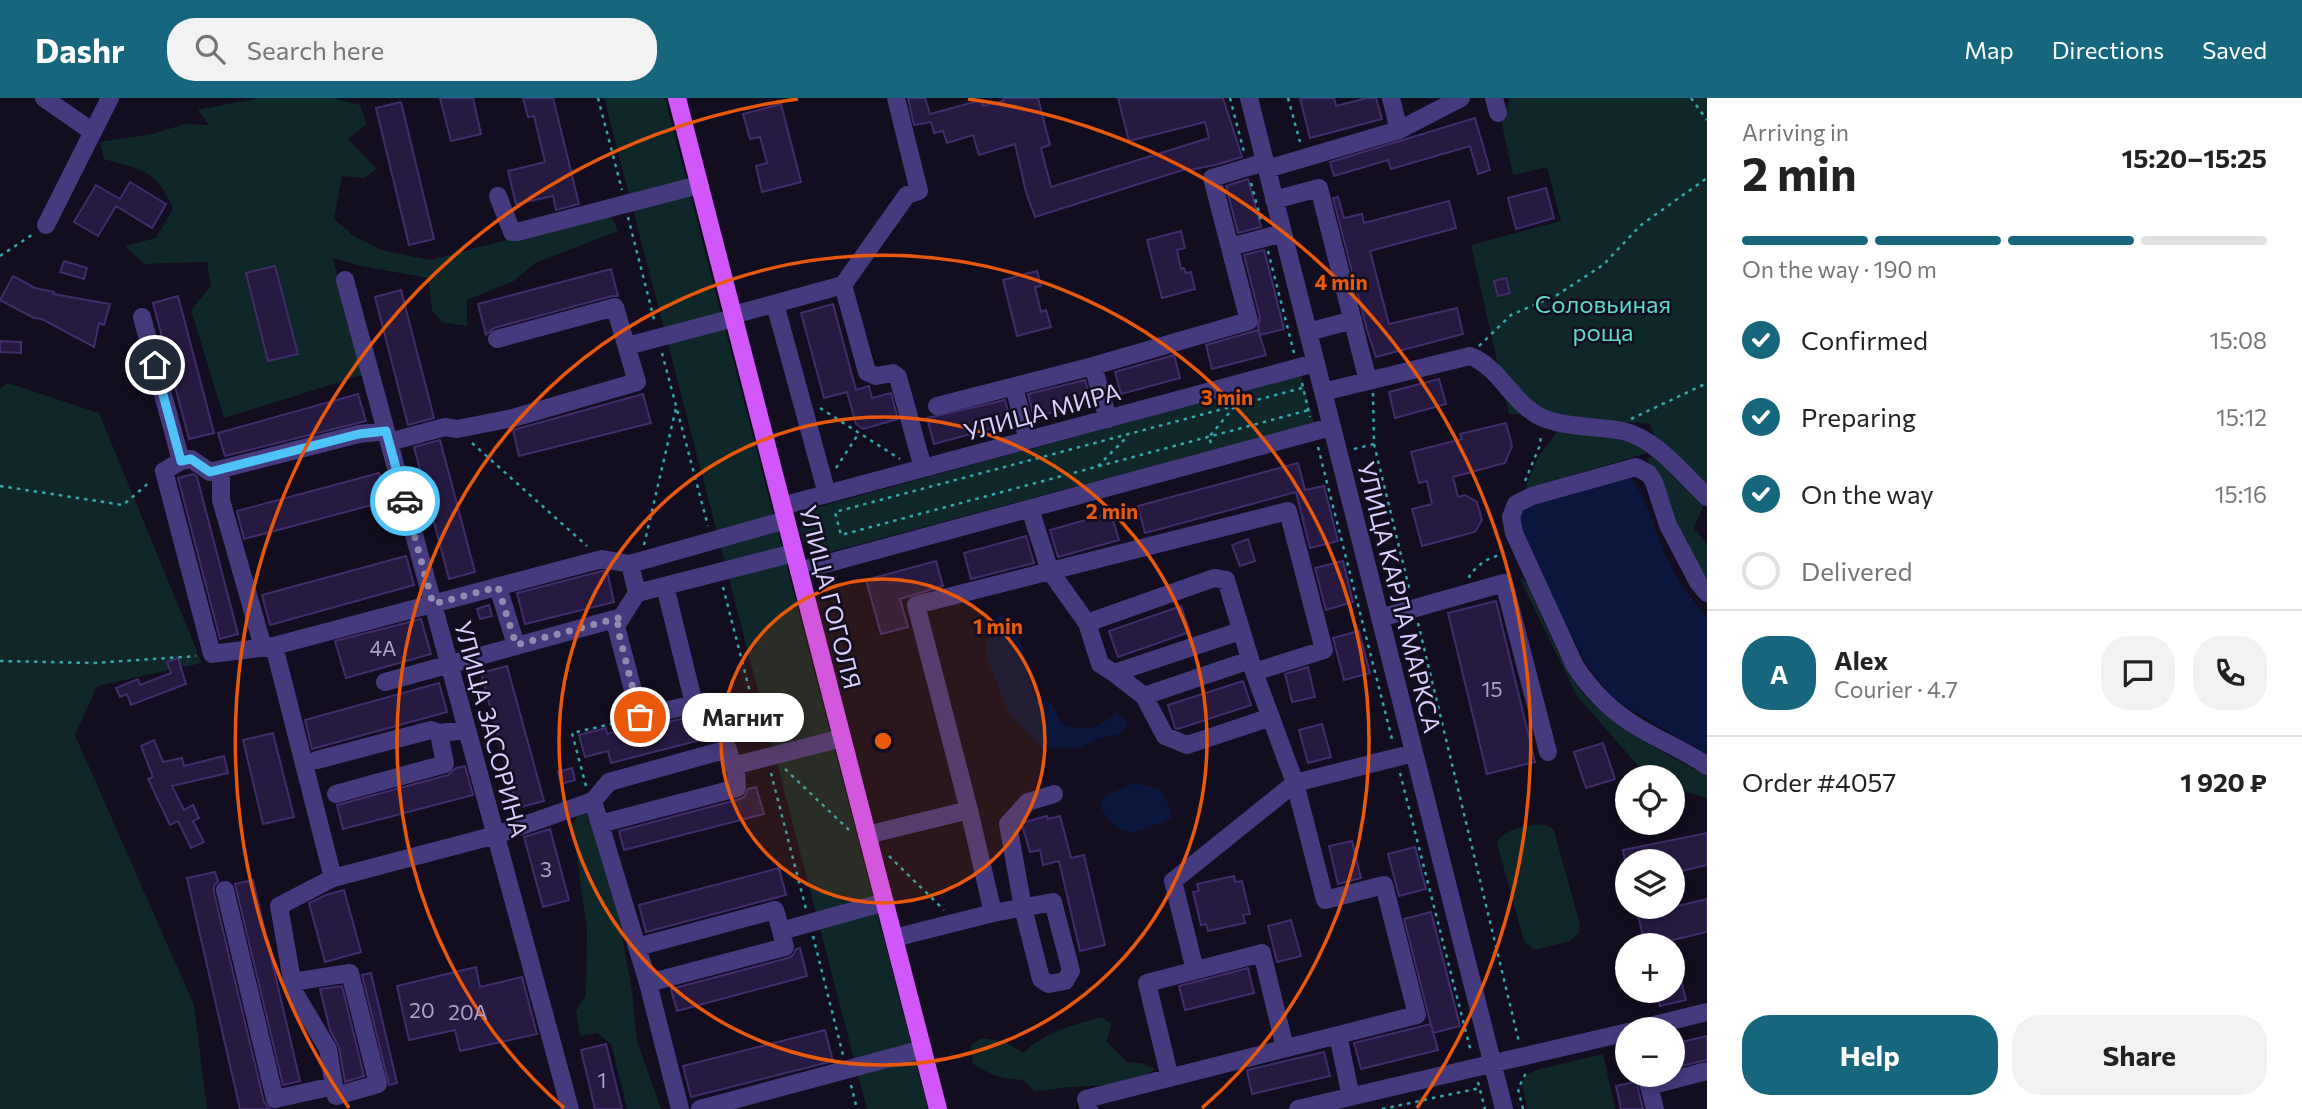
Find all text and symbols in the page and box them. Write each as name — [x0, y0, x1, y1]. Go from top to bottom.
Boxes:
search box — [167, 18, 657, 81]
text: Dashr — [35, 29, 125, 70]
icon: search — [191, 30, 229, 68]
text: Search here — [247, 34, 384, 65]
text: Map — [1964, 35, 2014, 64]
text: Directions — [2052, 35, 2164, 64]
text: Saved — [2202, 35, 2267, 64]
text: Arriving in — [1742, 118, 1849, 146]
text: 15:20–15:25 — [2122, 142, 2267, 173]
text: 2 min — [1742, 144, 1857, 200]
text: On the way · 190 m — [1742, 255, 1937, 283]
text: 4 min — [1314, 269, 1368, 294]
park label: Соловьиная роща — [1535, 289, 1671, 346]
icon: check — [1742, 321, 1780, 359]
text: Confirmed — [1801, 324, 1928, 355]
text: 15:08 — [2210, 326, 2267, 354]
pin — [125, 335, 185, 395]
icon: home — [136, 346, 174, 384]
street label: УЛИЦА МИРА — [960, 376, 1124, 446]
text: 3 min — [1201, 384, 1253, 409]
icon: check — [1742, 398, 1780, 436]
text: Preparing — [1801, 401, 1916, 432]
text: 15:12 — [2216, 403, 2267, 431]
street label: УЛИЦА КАРЛА МАРКСА — [1352, 458, 1448, 736]
courier — [370, 466, 440, 536]
icon: check — [1742, 475, 1780, 513]
text: On the way — [1801, 478, 1934, 509]
text: 15:16 — [2215, 480, 2267, 508]
icon: car — [386, 482, 424, 520]
text: 2 min — [1086, 498, 1138, 523]
street label: УЛИЦА ГОГОЛЯ — [794, 502, 868, 692]
text: Delivered — [1801, 555, 1912, 586]
text: 1 min — [973, 613, 1023, 638]
street label: УЛИЦА ЗАСОРИНА — [449, 618, 535, 840]
house number: 4А — [369, 635, 397, 660]
button: chat — [2101, 636, 2175, 710]
button: phone — [2193, 636, 2267, 710]
text: Alex — [1834, 644, 1888, 675]
text: A — [1770, 658, 1788, 689]
text: Courier · 4.7 — [1834, 675, 1958, 703]
house number: 15 — [1481, 676, 1503, 701]
pin — [610, 687, 670, 747]
callout: Магнит — [682, 692, 804, 742]
icon: bag — [621, 698, 659, 736]
text: Магнит — [702, 703, 784, 731]
centre of rings — [871, 729, 895, 753]
map controls — [1615, 765, 1685, 1087]
button: locate — [1615, 765, 1685, 835]
text: Order #4057 — [1742, 766, 1896, 797]
text: 1 920 ₽ — [2180, 766, 2267, 797]
button: layers — [1615, 849, 1685, 919]
house number: 3 — [540, 856, 552, 881]
button: + — [1615, 933, 1685, 1003]
house number: 20 — [409, 997, 435, 1022]
house number: 20А — [448, 999, 488, 1024]
button: Help — [1742, 1015, 1998, 1095]
button: Share — [2012, 1015, 2267, 1095]
button: − — [1615, 1017, 1685, 1087]
house number: 1 — [598, 1067, 606, 1092]

